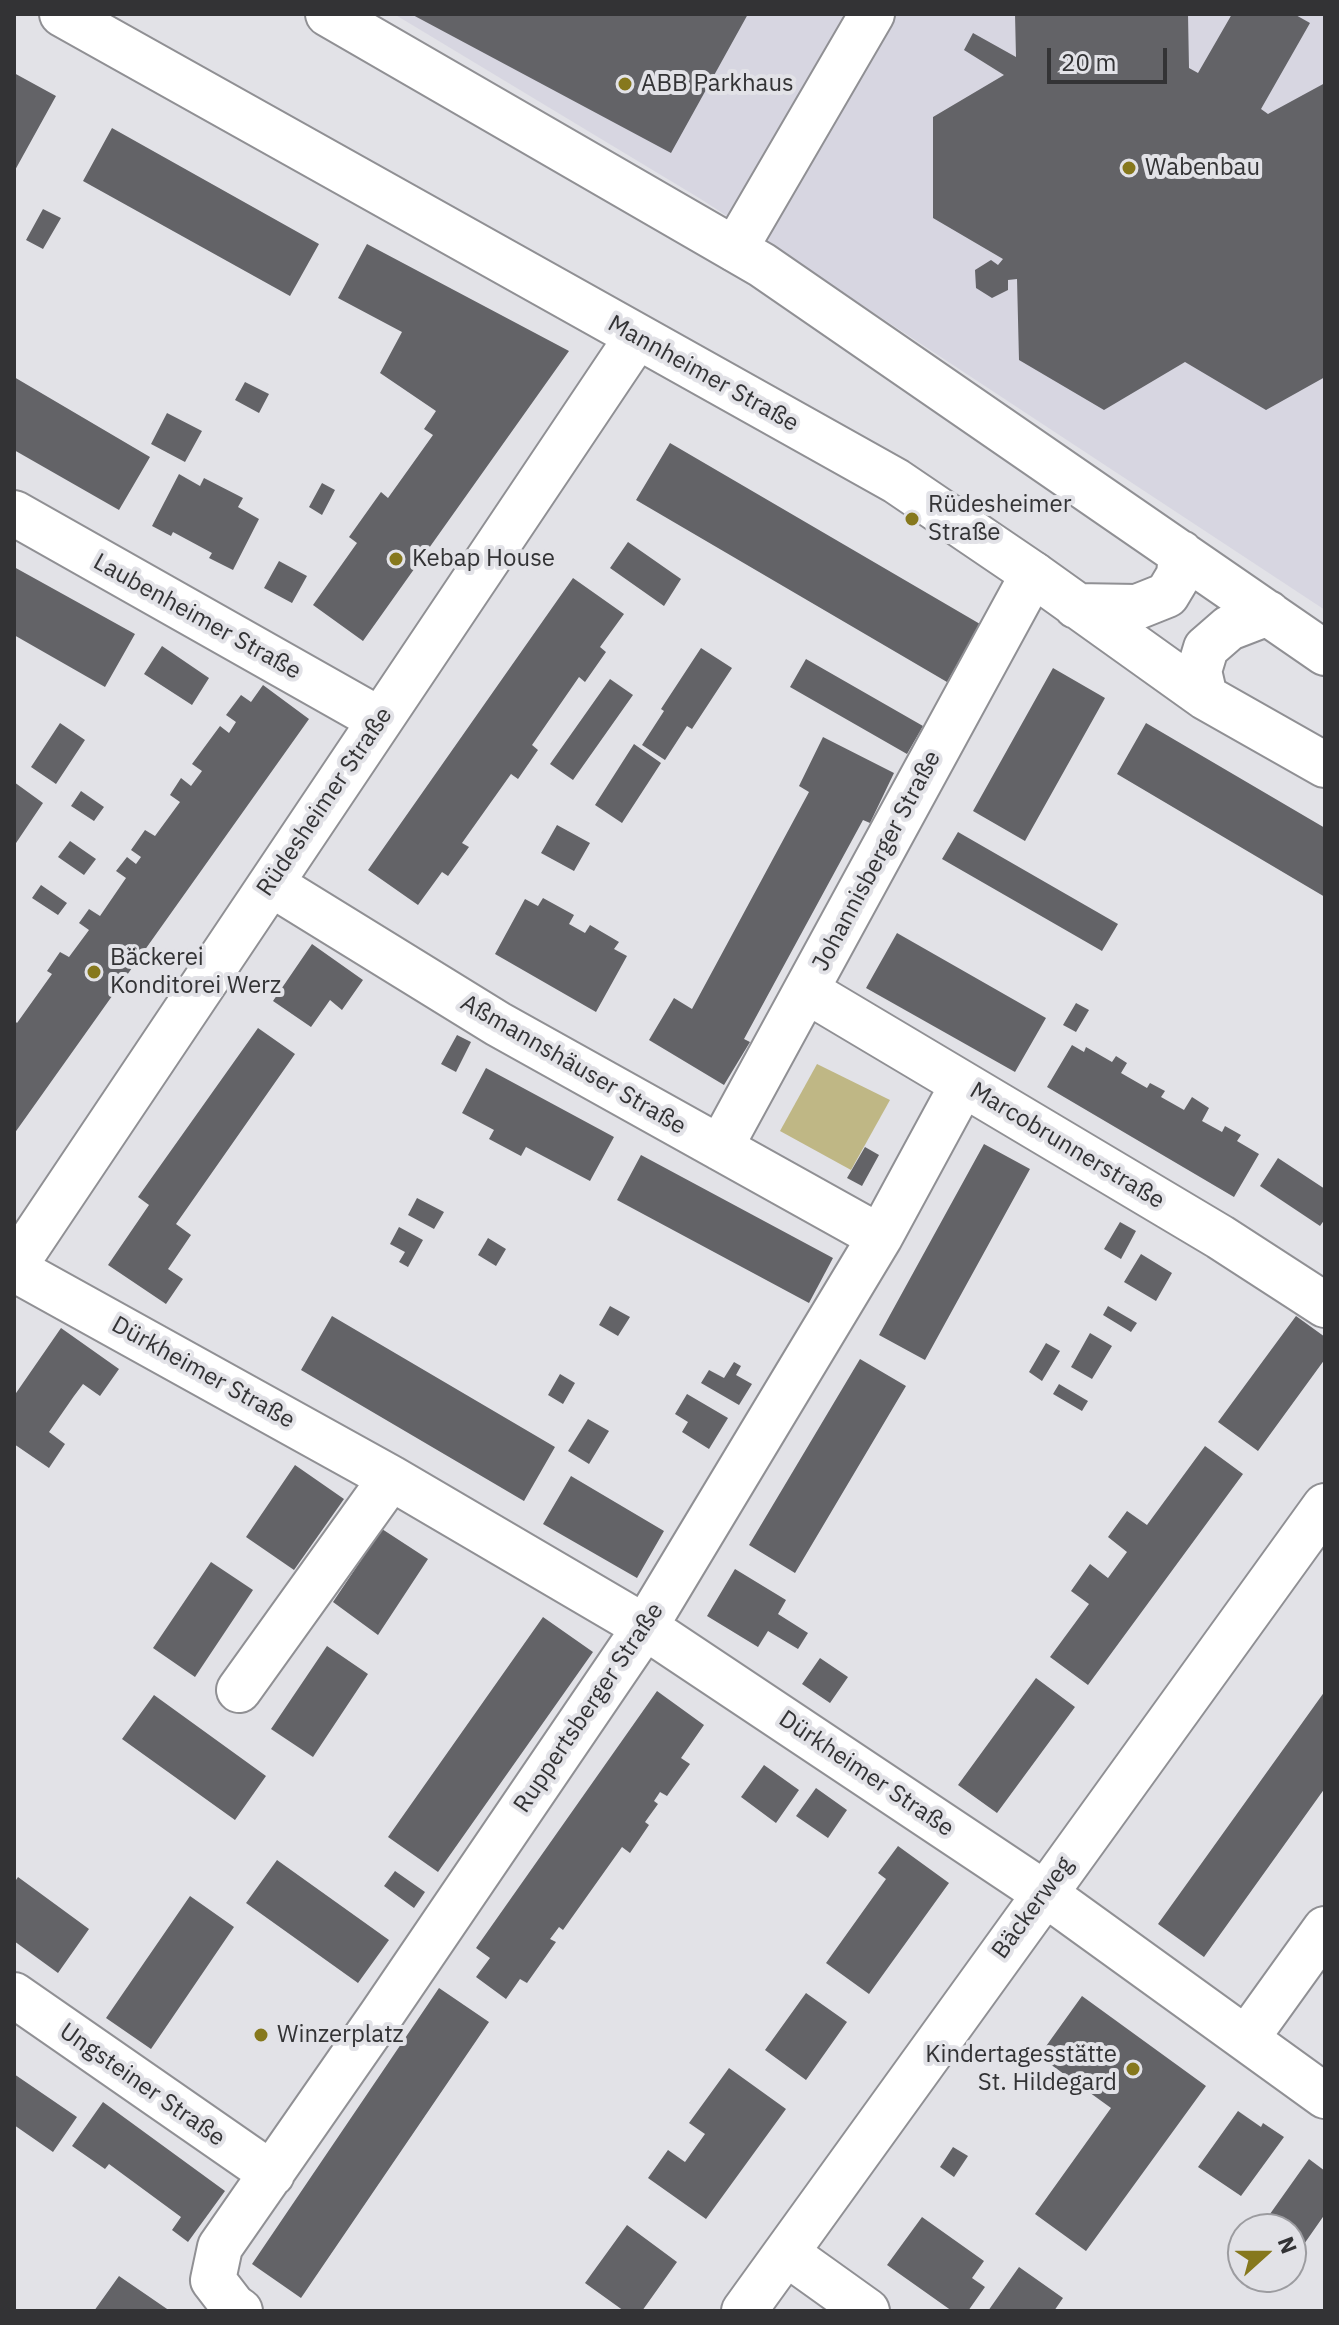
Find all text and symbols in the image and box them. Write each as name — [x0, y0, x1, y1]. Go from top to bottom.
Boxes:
scale bar — [1051, 32, 1171, 82]
text: 20 m — [1061, 46, 1116, 78]
place label: ABB Parkhaus — [641, 70, 794, 98]
marker: ABB Parkhaus — [616, 75, 634, 93]
place label: Wabenbau — [1145, 154, 1260, 182]
marker: Wabenbau — [1120, 159, 1138, 177]
street label: Mannheimer Straße — [603, 310, 803, 438]
place label: Rüdesheimer Straße — [928, 491, 1072, 547]
marker: Rüdesheimer Straße — [903, 510, 921, 528]
place label: Kebap House — [412, 545, 555, 573]
street label: Laubenheimer Straße — [88, 548, 306, 686]
marker: Kebap House — [387, 550, 405, 568]
street label: Rüdesheimer Straße — [251, 702, 399, 902]
street label: Johannisberger Straße — [807, 746, 947, 976]
place label: Bäckerei Konditorei Werz — [110, 944, 281, 1000]
marker: Bäckerei Konditorei Werz — [85, 963, 103, 981]
street label: Aßmannshäuser Straße — [455, 989, 691, 1141]
street label: Marcobrunnerstraße — [964, 1076, 1170, 1216]
street label: Dürkheimer Straße — [106, 1311, 300, 1435]
street label: Ruppertsberger Straße — [508, 1598, 670, 1818]
street label: Dürkheimer Straße — [773, 1705, 959, 1843]
street label: Bäckerweg — [986, 1851, 1080, 1965]
street label: Ungsteiner Straße — [54, 2017, 230, 2153]
place label: Winzerplatz — [277, 2021, 404, 2049]
marker: Winzerplatz — [252, 2026, 270, 2044]
place label: Kindertagesstätte St. Hildegard — [925, 2041, 1117, 2097]
marker: Kindertagesstätte St. Hildegard — [1124, 2060, 1142, 2078]
north arrow — [1227, 2213, 1307, 2293]
text: N — [1272, 2232, 1304, 2258]

